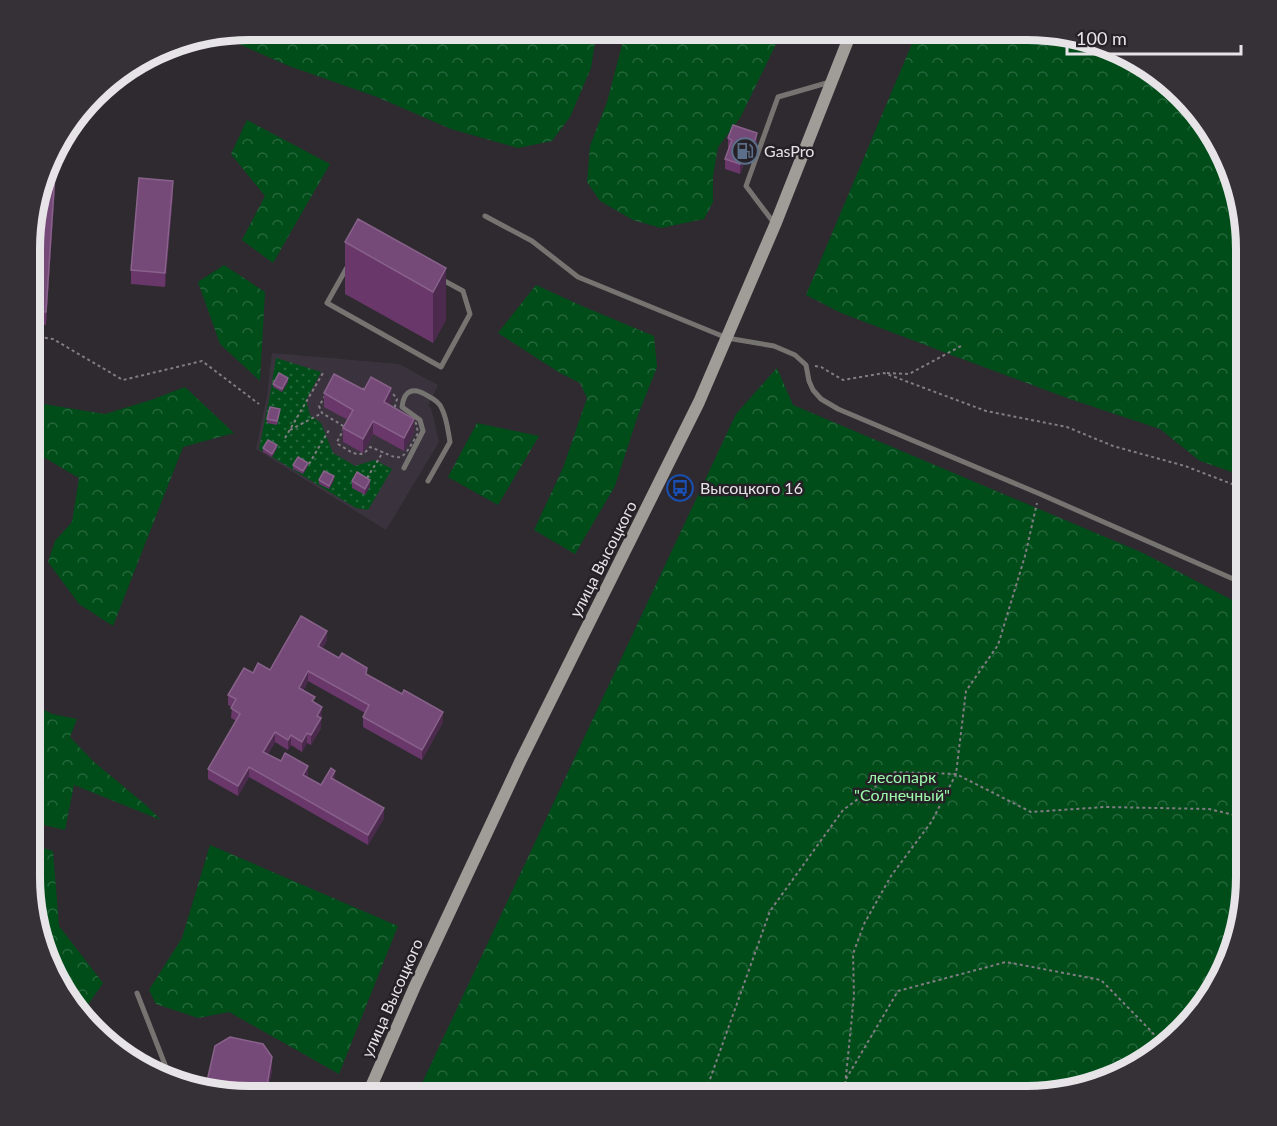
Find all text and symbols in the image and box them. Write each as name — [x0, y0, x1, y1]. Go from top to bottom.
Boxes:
scale bar — [1067, 18, 1241, 56]
text: 100 m — [1076, 27, 1127, 49]
fuel station icon: GasPro — [730, 136, 760, 166]
place label: GasPro — [764, 141, 814, 160]
bus stop icon: Высоцкого 16 — [665, 473, 695, 503]
place label: Высоцкого 16 — [700, 478, 803, 497]
street label: улица Высоцкого — [565, 497, 640, 620]
park label: лесопарк "Солнечный" — [854, 767, 950, 804]
street label: улица Высоцкого — [357, 935, 426, 1060]

